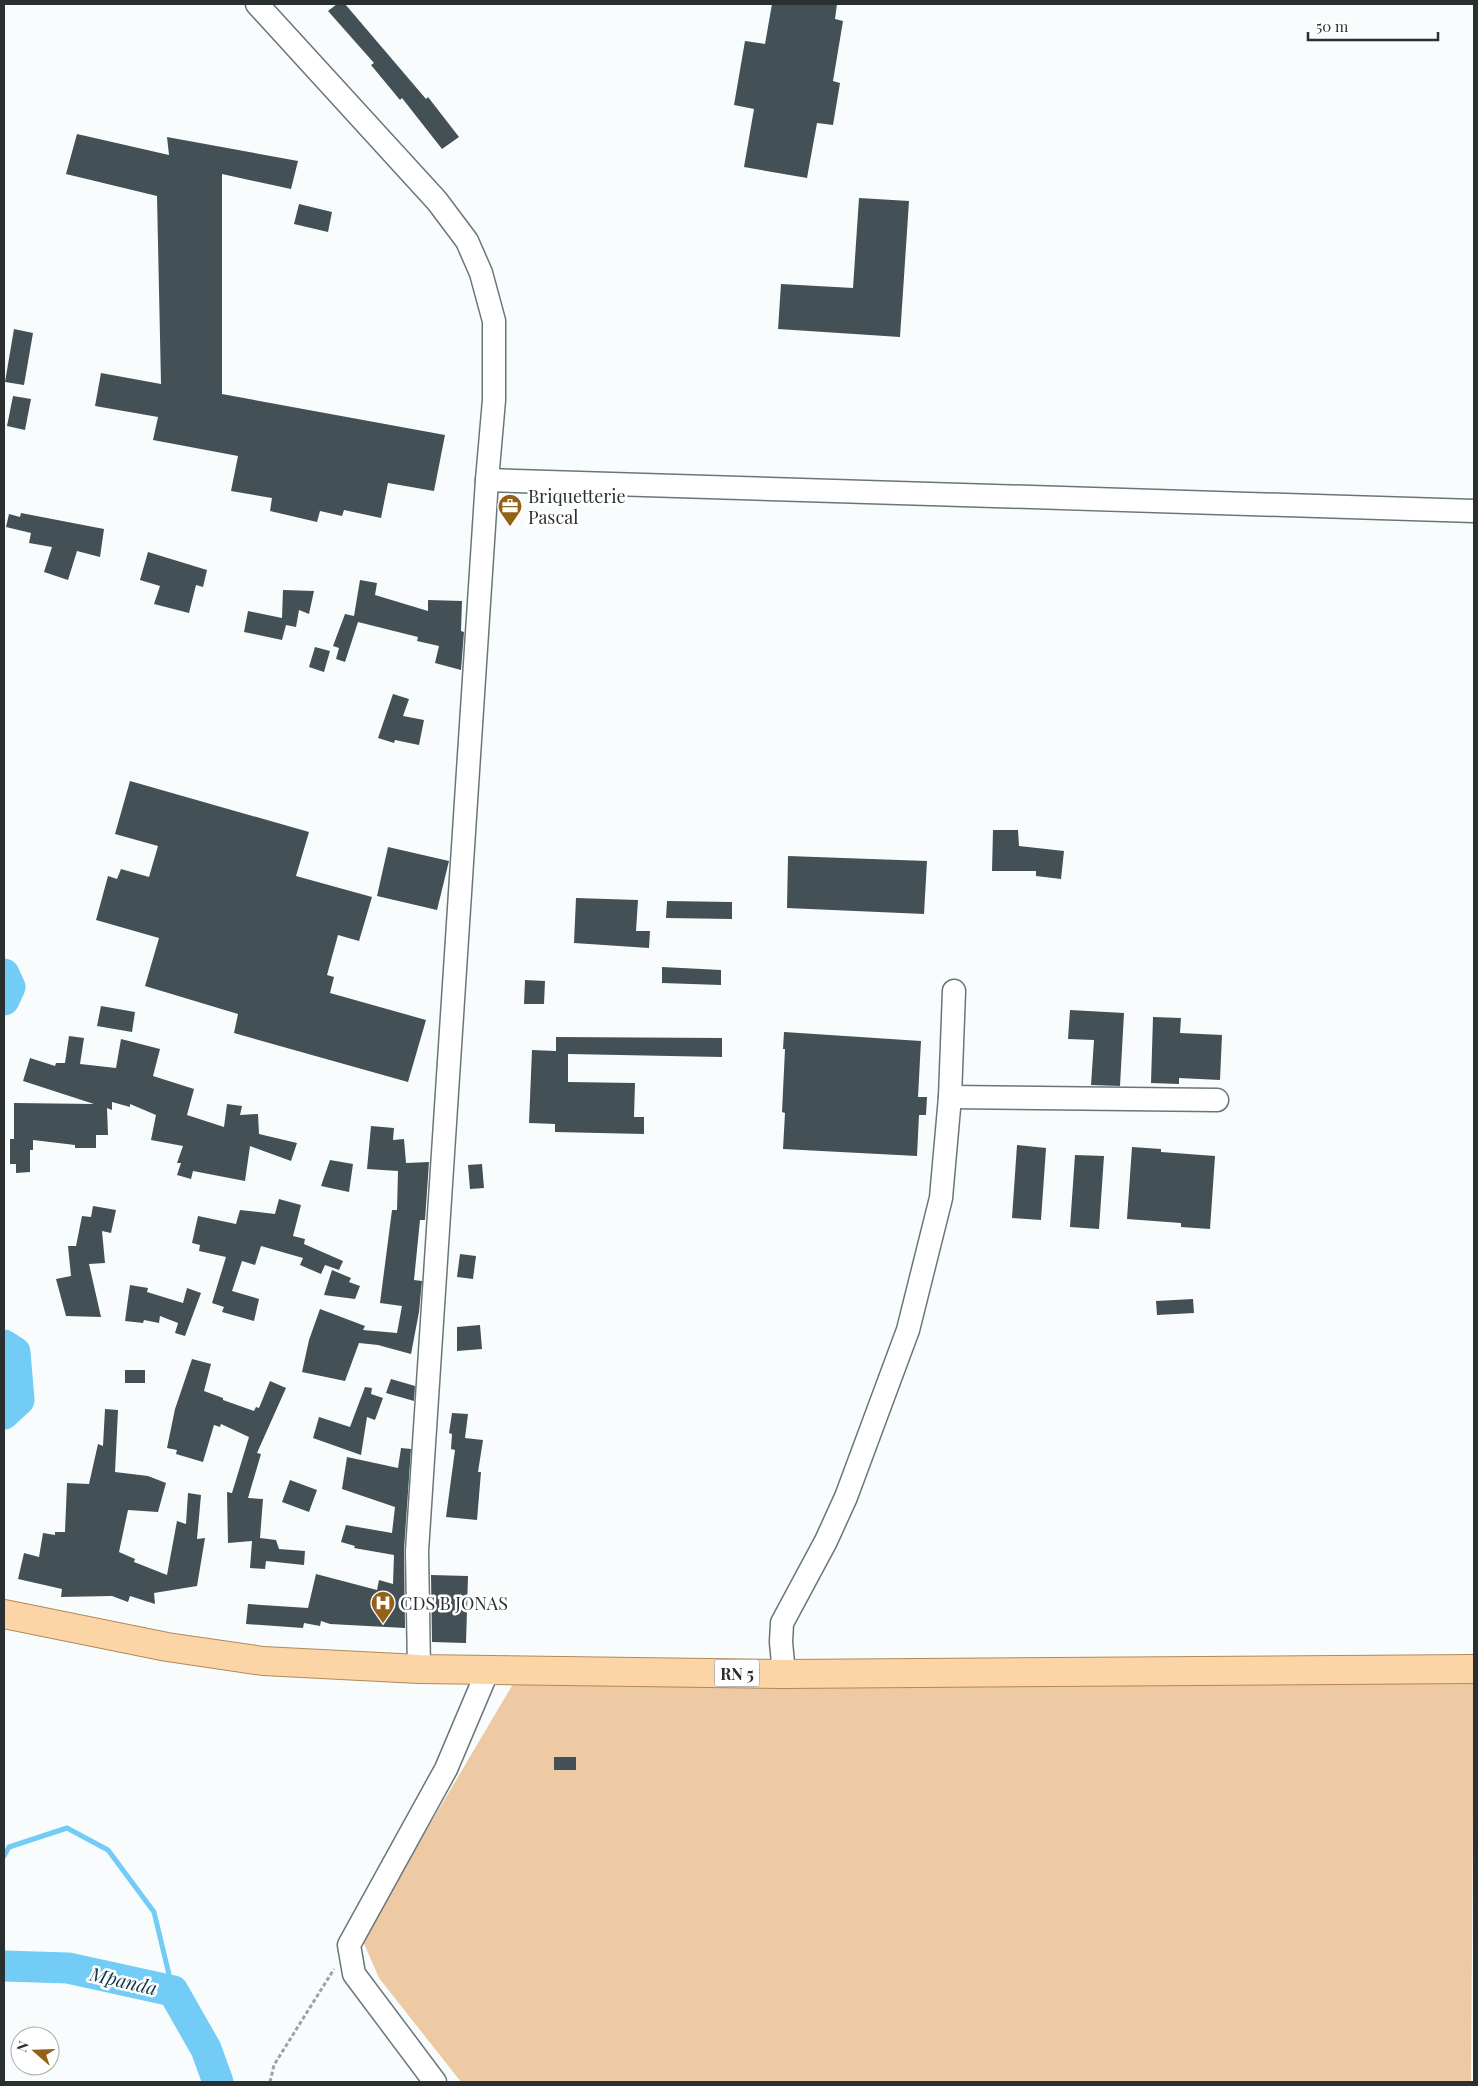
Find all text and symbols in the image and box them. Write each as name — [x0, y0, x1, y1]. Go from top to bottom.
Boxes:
scale bar — [1308, 10, 1438, 42]
text: 50 m — [1316, 16, 1349, 36]
place label: Briquetterie Pascal — [528, 484, 626, 529]
office icon: Briquetterie Pascal — [497, 493, 523, 527]
hospital icon: CDS B JONAS — [370, 1590, 396, 1624]
place label: CDS B JONAS — [400, 1591, 508, 1615]
road number: RN 5 — [714, 1660, 760, 1686]
water label: Mpanda — [87, 1959, 160, 2000]
north arrow — [10, 2026, 60, 2076]
text: N — [12, 2038, 33, 2054]

